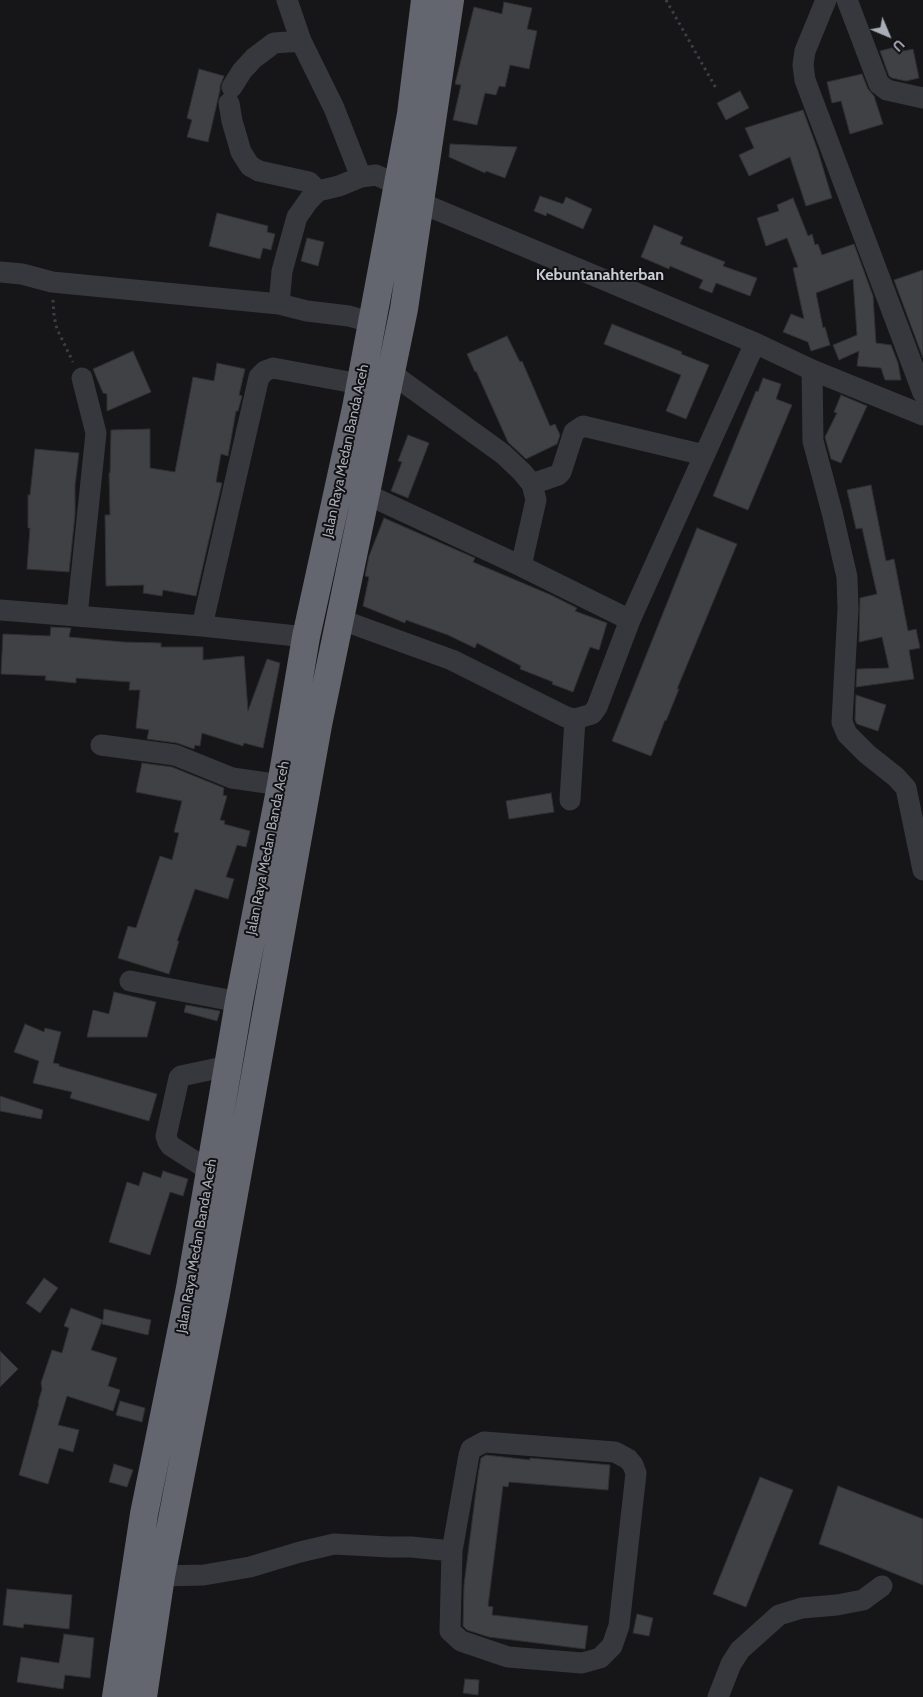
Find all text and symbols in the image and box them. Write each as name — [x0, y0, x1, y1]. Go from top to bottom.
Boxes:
north arrow — [863, 10, 913, 60]
text: U — [889, 36, 909, 56]
district label: Kebuntanahterban — [536, 265, 664, 285]
street label: Jalan Raya Medan Banda Aceh — [319, 363, 373, 539]
street label: Jalan Raya Medan Banda Aceh — [243, 760, 293, 936]
street label: Jalan Raya Medan Banda Aceh — [173, 1158, 221, 1334]

